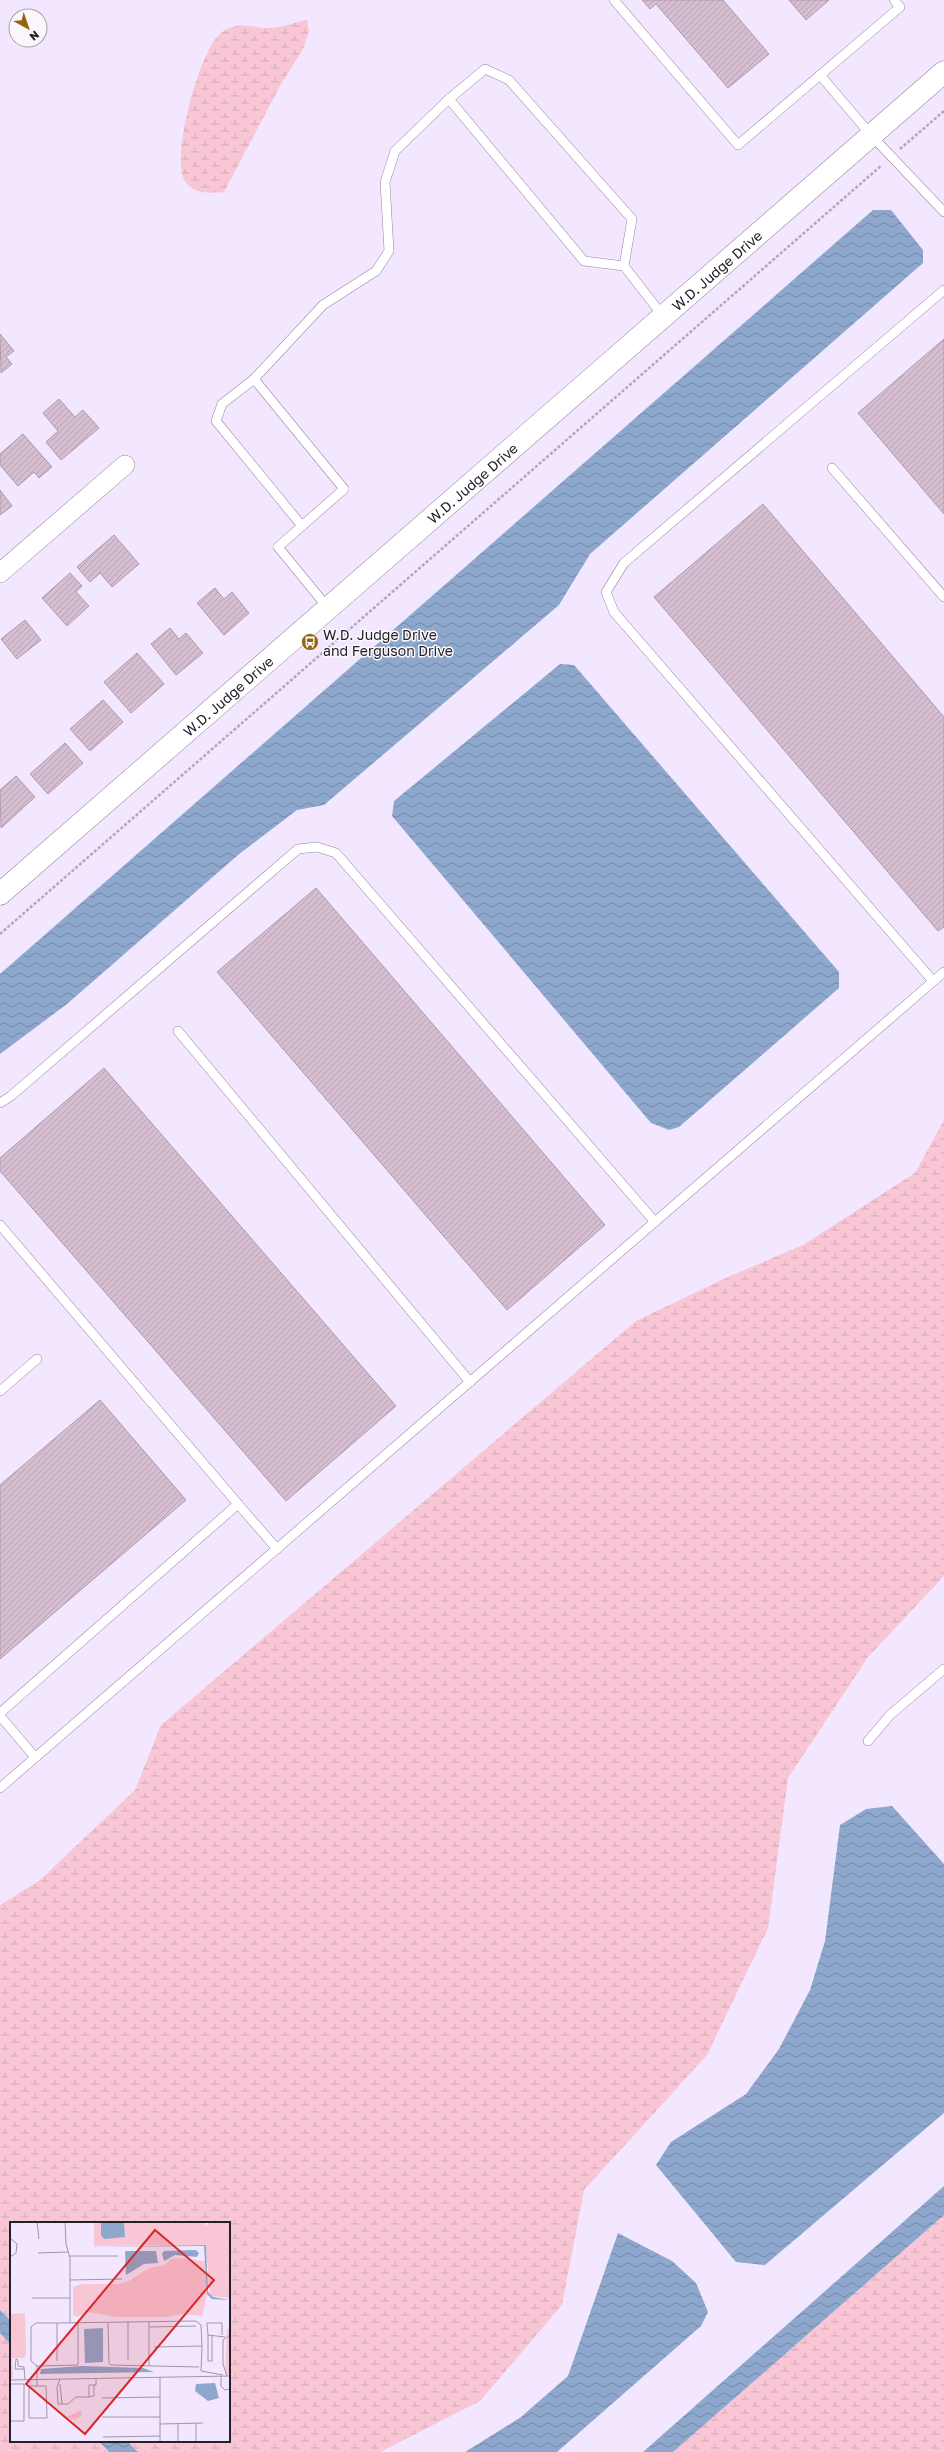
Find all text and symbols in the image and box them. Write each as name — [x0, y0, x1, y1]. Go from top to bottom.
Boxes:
north arrow — [8, 8, 48, 48]
text: N — [27, 28, 42, 44]
street label: W.D. Judge Drive — [668, 226, 765, 314]
street label: W.D. Judge Drive — [424, 439, 521, 527]
place label: W.D. Judge Drive and Ferguson Drive — [323, 626, 453, 659]
bus stop icon: W.D. Judge Drive and Ferguson Drive — [300, 632, 320, 652]
street label: W.D. Judge Drive — [179, 652, 276, 739]
inset map — [10, 2222, 230, 2442]

